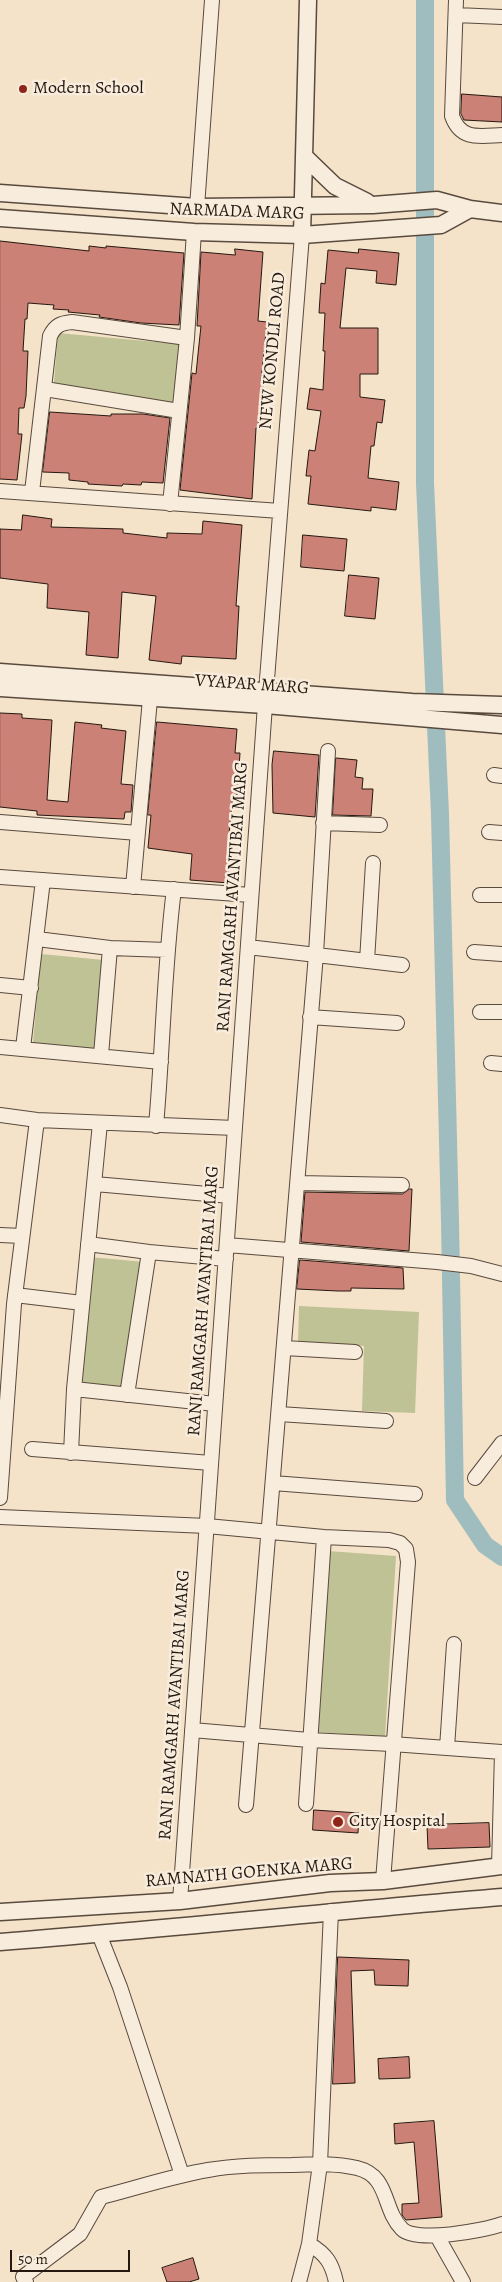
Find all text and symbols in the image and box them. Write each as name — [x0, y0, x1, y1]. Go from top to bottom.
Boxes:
place label: Modern School — [33, 78, 144, 100]
marker: Modern School — [17, 83, 29, 95]
street label: NARMADA MARG — [169, 199, 305, 225]
street label: NEW KONDLI ROAD — [255, 271, 291, 431]
street label: VYAPAR MARG — [194, 670, 310, 700]
street label: RANI RAMGARH AVANTIBAI MARG — [213, 761, 253, 1033]
street label: RANI RAMGARH AVANTIBAI MARG — [184, 1165, 224, 1437]
street label: RANI RAMGARH AVANTIBAI MARG — [155, 1569, 195, 1841]
place label: City Hospital — [349, 1811, 445, 1833]
marker: City Hospital — [331, 1815, 345, 1829]
street label: RAMNATH GOENKA MARG — [144, 1853, 354, 1893]
scale bar — [12, 2240, 132, 2272]
text: 50 m — [18, 2249, 48, 2269]

